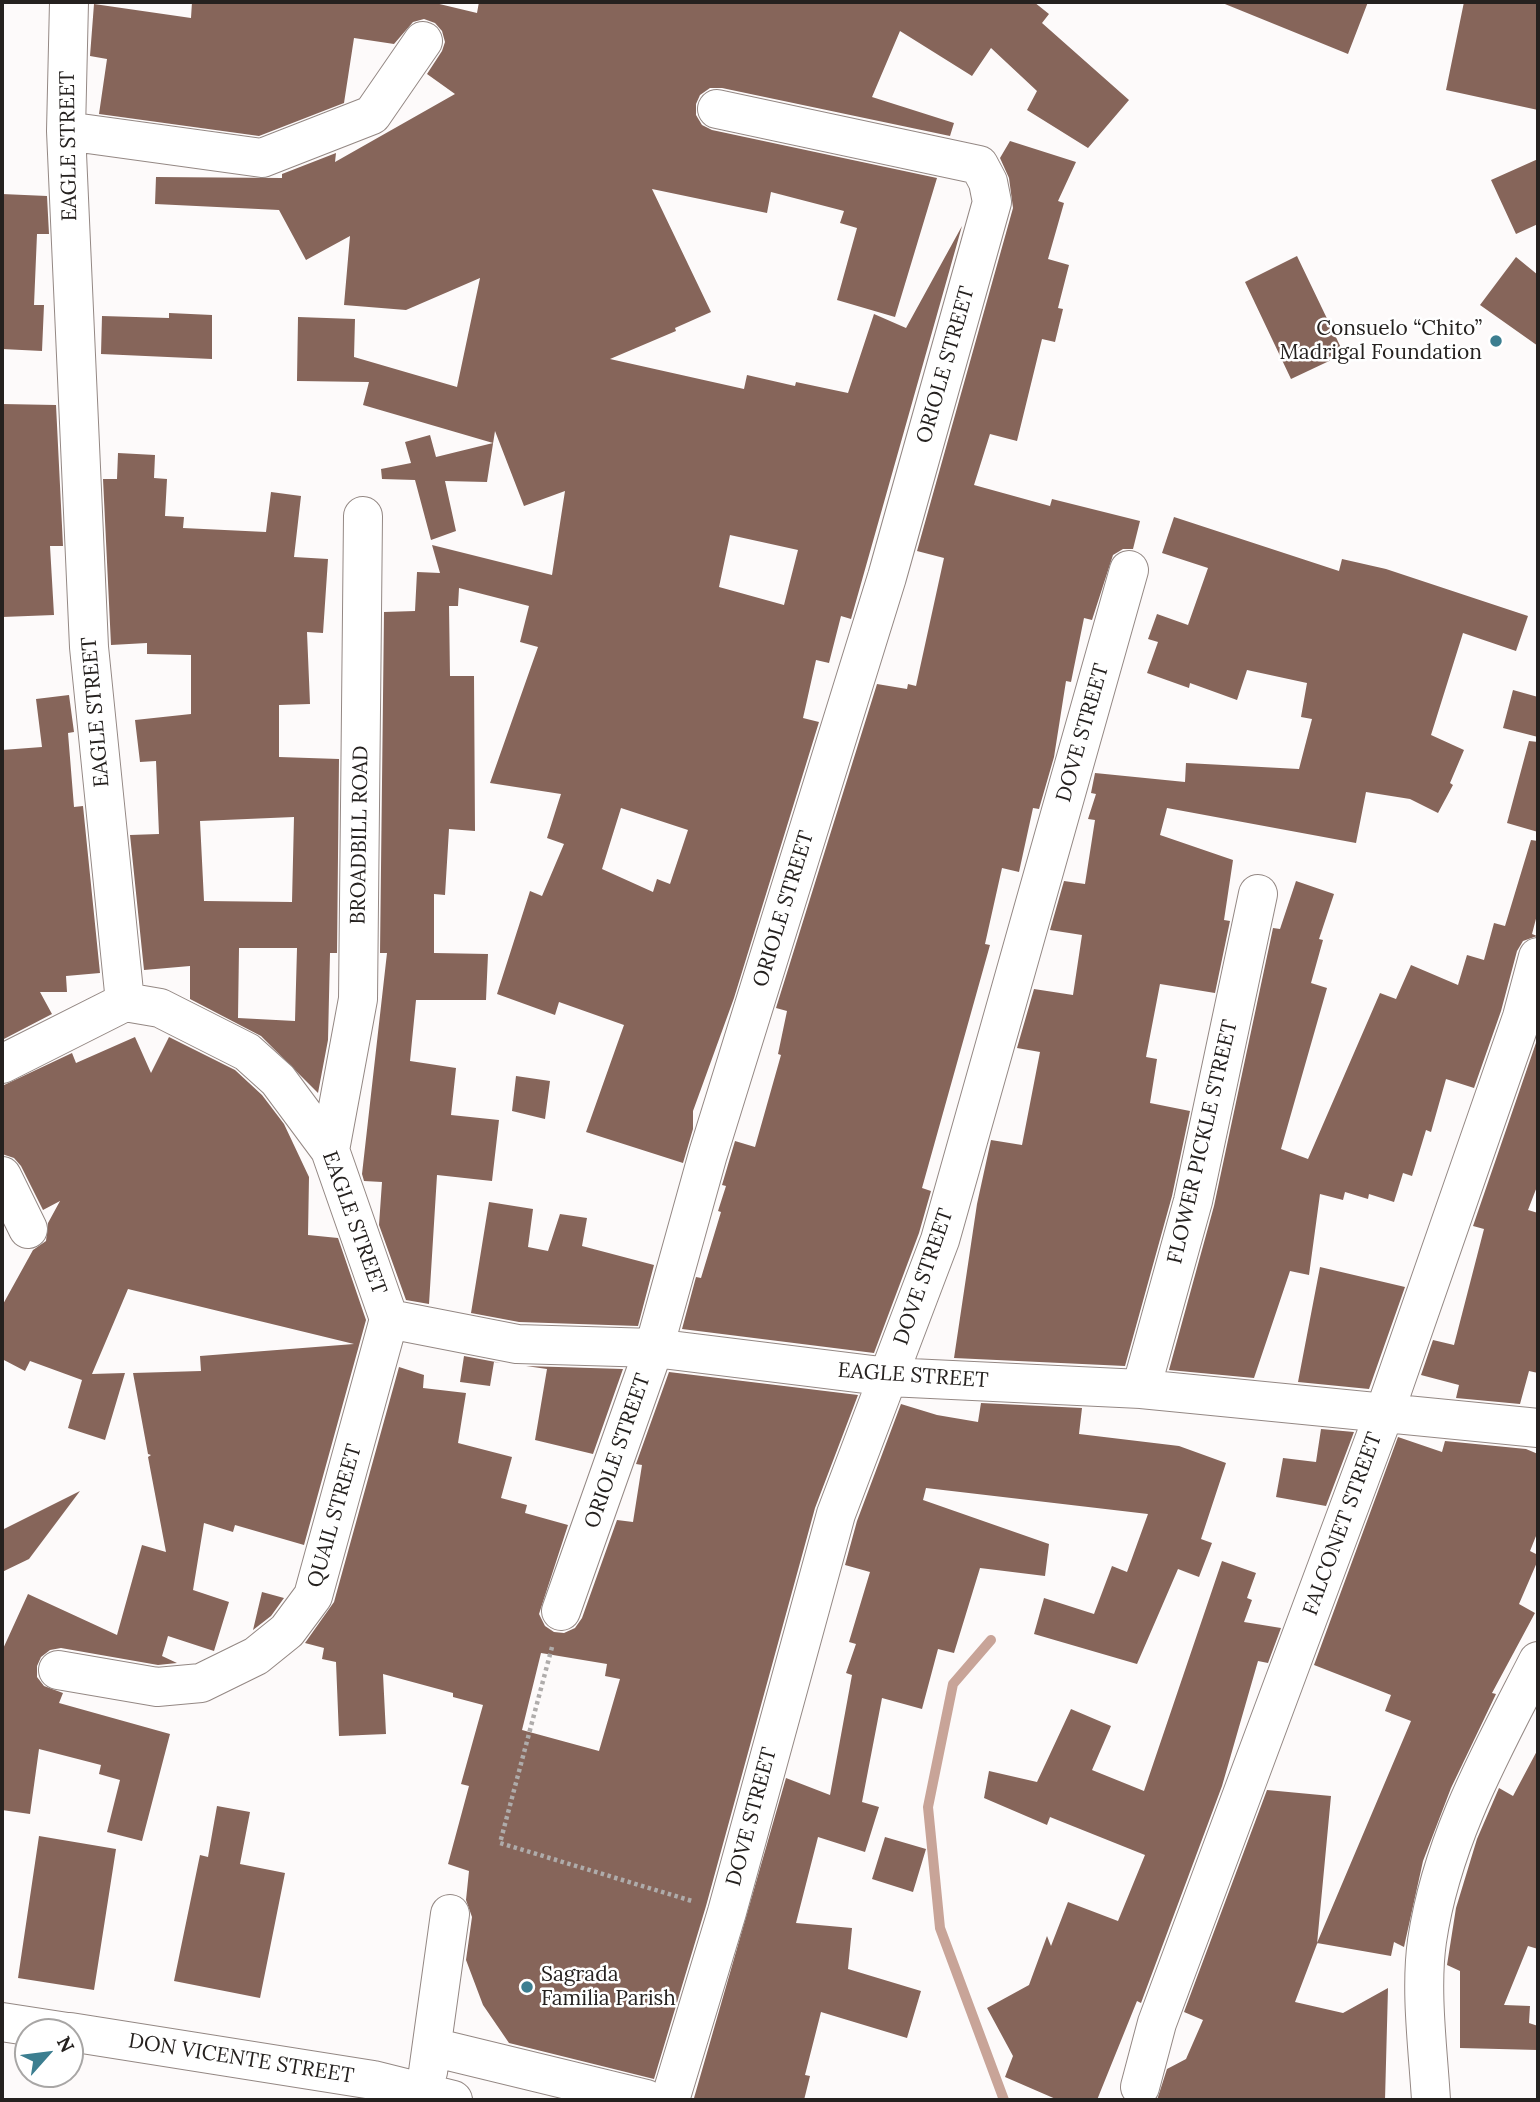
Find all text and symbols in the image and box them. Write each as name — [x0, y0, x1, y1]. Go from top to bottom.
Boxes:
street label: EAGLE STREET — [55, 70, 83, 222]
street label: ORIOLE STREET — [912, 284, 980, 446]
place label: Consuelo “Chito” Madrigal Foundation — [1280, 316, 1482, 366]
marker: Consuelo “Chito” Madrigal Foundation — [1488, 333, 1504, 349]
street label: EAGLE STREET — [77, 636, 115, 788]
street label: DOVE STREET — [1051, 661, 1115, 805]
street label: BROADBILL ROAD — [346, 745, 374, 925]
street label: ORIOLE STREET — [748, 828, 820, 990]
street label: FLOWER PICKLE STREET — [1163, 1018, 1243, 1266]
street label: EAGLE STREET — [316, 1148, 392, 1298]
street label: DOVE STREET — [889, 1206, 959, 1348]
street label: EAGLE STREET — [837, 1358, 989, 1394]
street label: ORIOLE STREET — [580, 1370, 656, 1532]
street label: FALCONET STREET — [1298, 1429, 1388, 1619]
street label: QUAIL STREET — [303, 1441, 367, 1591]
street label: DOVE STREET — [721, 1745, 783, 1889]
place label: Sagrada Familia Parish — [541, 1962, 676, 2012]
marker: Sagrada Familia Parish — [519, 1979, 535, 1995]
north arrow — [14, 2018, 84, 2088]
street label: DON VICENTE STREET — [126, 2029, 356, 2089]
text: N — [52, 2032, 80, 2056]

